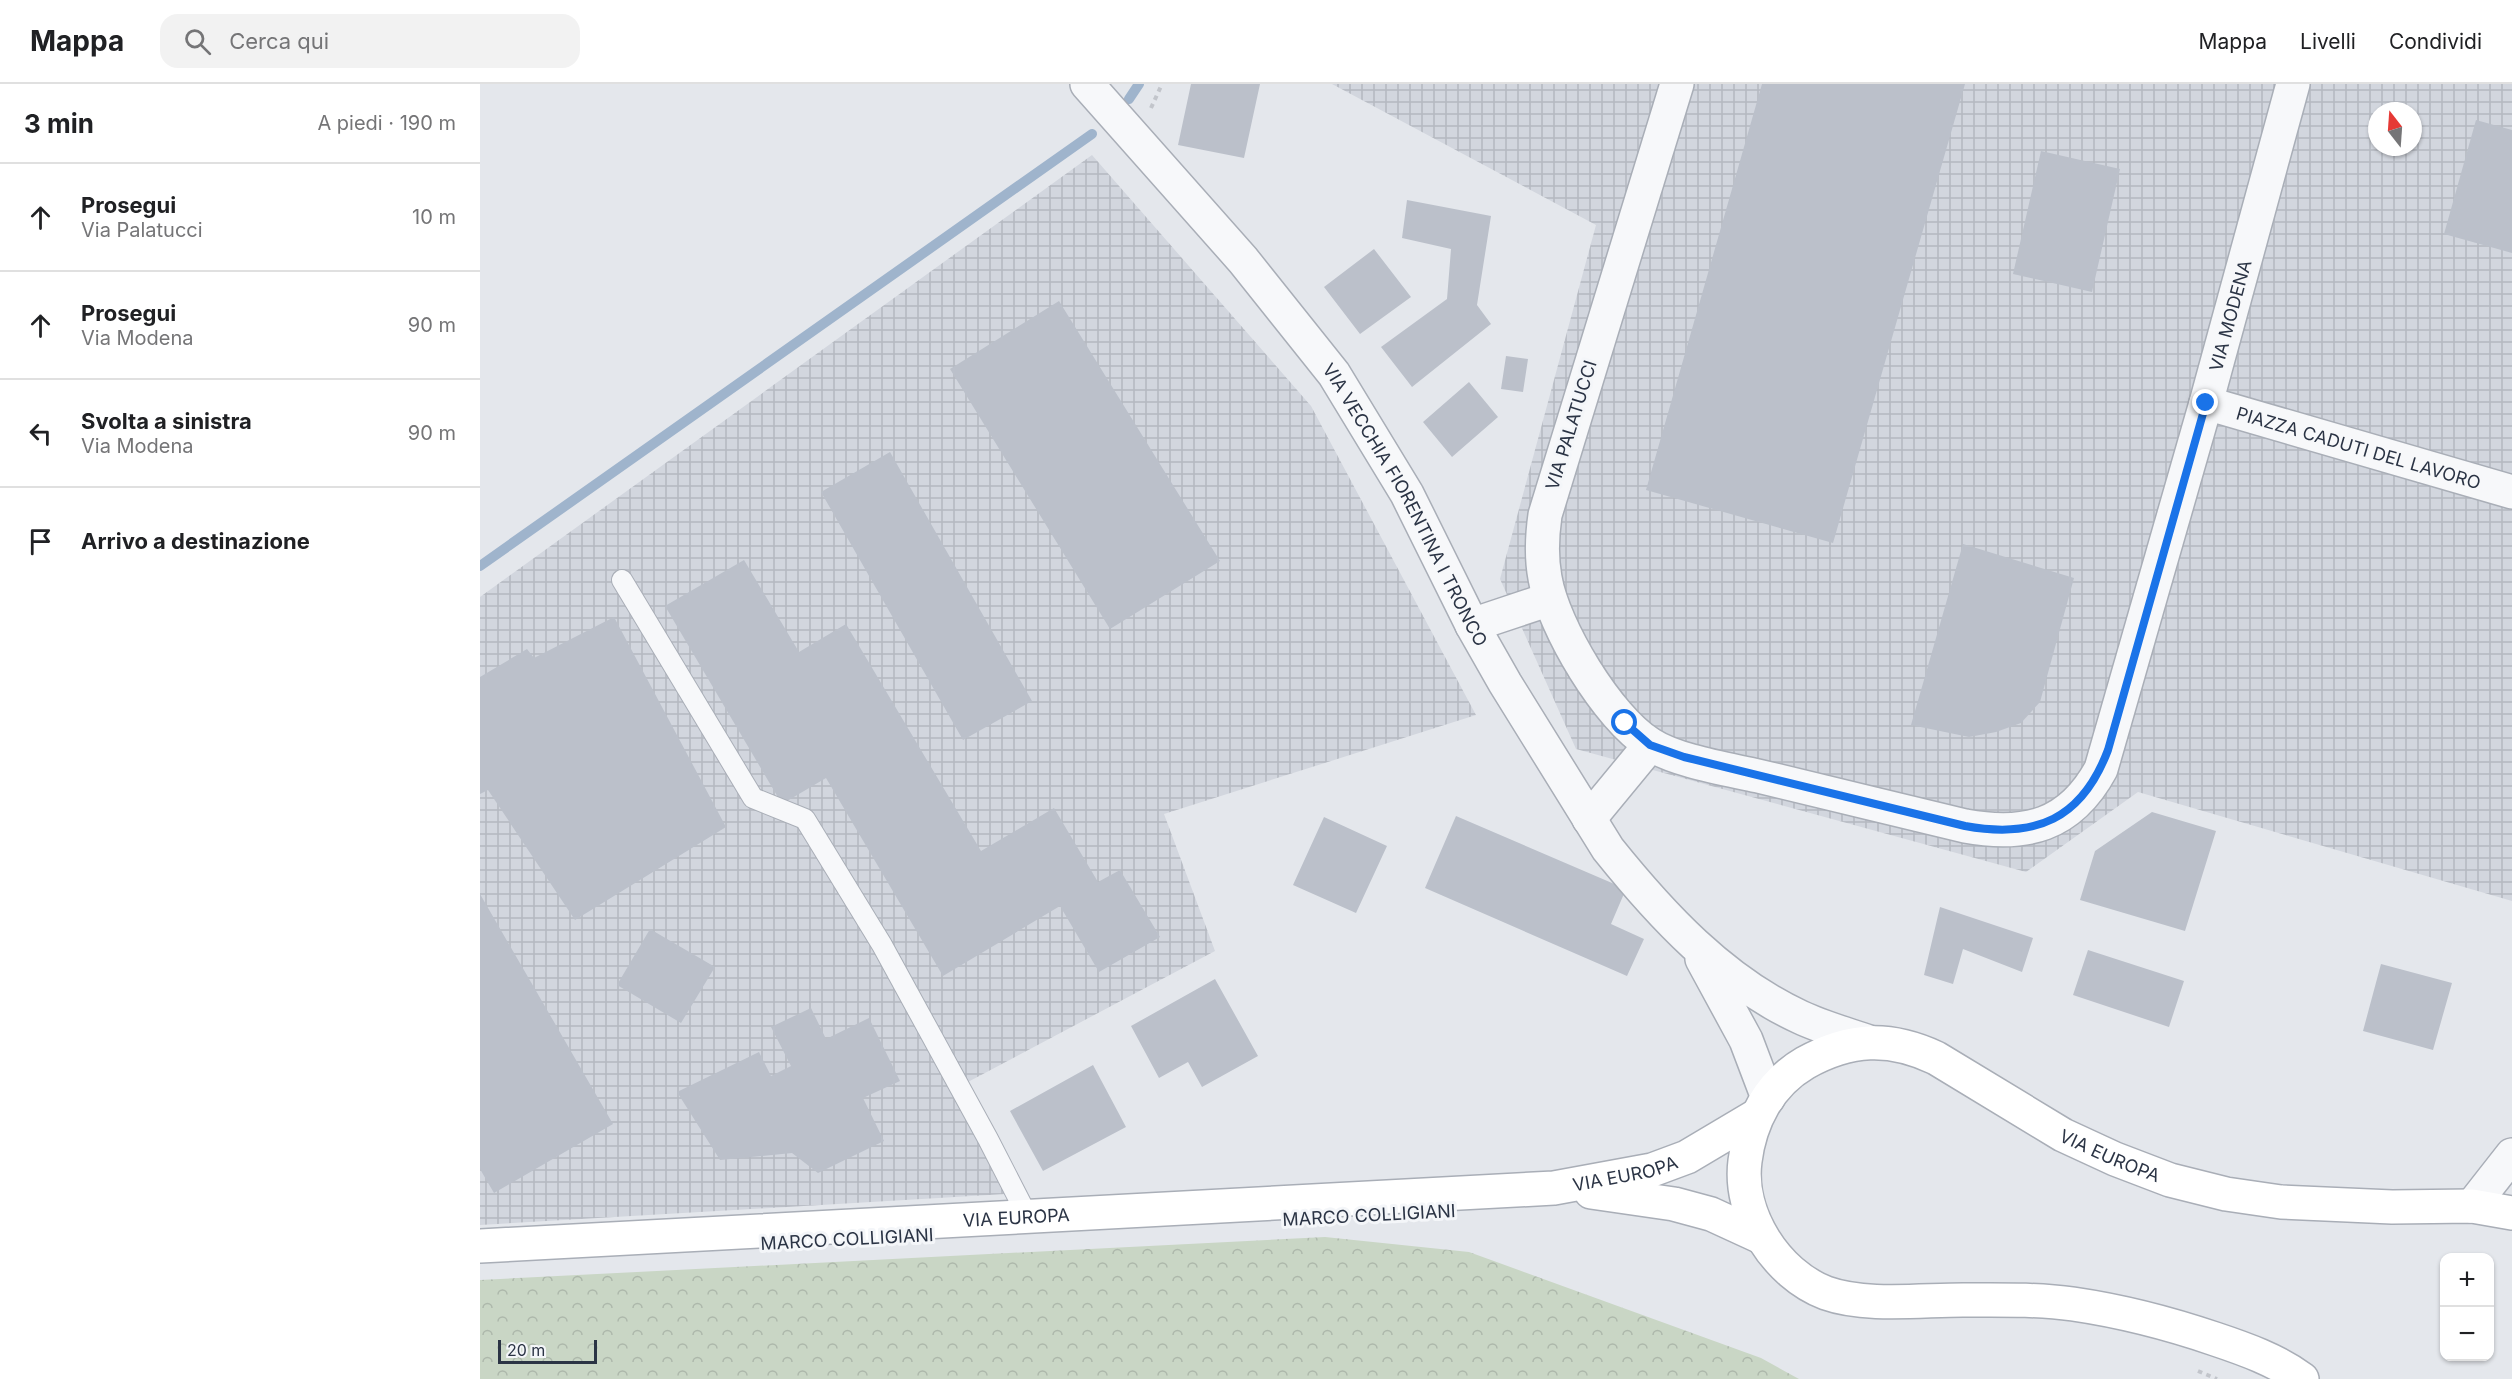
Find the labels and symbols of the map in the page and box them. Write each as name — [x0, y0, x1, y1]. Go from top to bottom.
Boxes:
north arrow — [2368, 102, 2422, 156]
street label: VIA MODENA — [2205, 257, 2255, 374]
street label: VIA PALATUCCI — [1541, 358, 1601, 492]
street label: VIA VECCHIA FIORENTINA I TRONCO — [1319, 359, 1492, 650]
route end — [2192, 389, 2218, 415]
street label: PIAZZA CADUTI DEL LAVORO — [2234, 402, 2483, 493]
route start — [1611, 709, 1637, 735]
street label: VIA EUROPA — [2057, 1125, 2163, 1186]
street label: VIA EUROPA — [1571, 1151, 1680, 1195]
street label: MARCO COLLIGIANI — [1282, 1200, 1456, 1230]
street label: VIA EUROPA — [962, 1204, 1070, 1230]
street label: MARCO COLLIGIANI — [760, 1224, 934, 1254]
scale bar — [498, 1337, 597, 1364]

